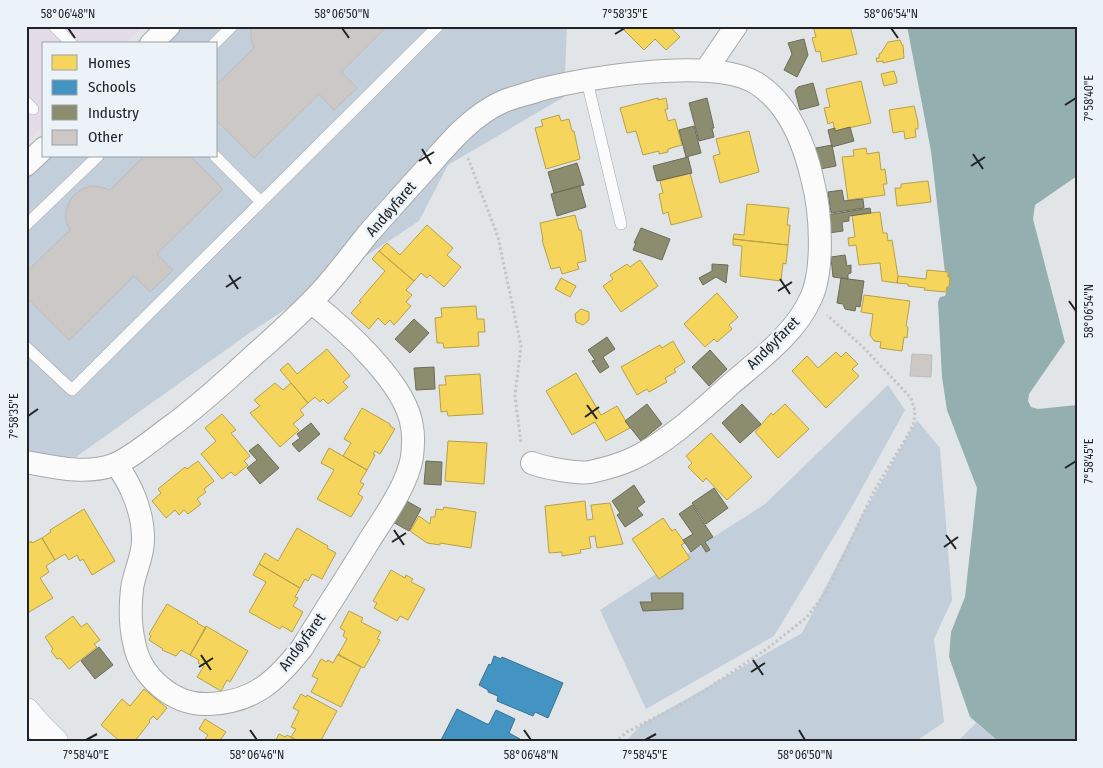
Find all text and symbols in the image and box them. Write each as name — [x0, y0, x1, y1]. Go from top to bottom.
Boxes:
text: 58°06'48"N — [41, 7, 95, 21]
text: 58°06'50"N — [315, 7, 370, 21]
text: 7°58'35"E — [602, 7, 648, 21]
text: 58°06'54"N — [864, 7, 918, 21]
legend — [42, 42, 218, 158]
text: Homes — [88, 54, 130, 72]
text: 7°58'40"E — [1082, 75, 1096, 121]
text: Schools — [88, 78, 136, 96]
text: Industry — [88, 104, 139, 122]
text: Other — [88, 128, 124, 146]
street label: Andøyfaret — [362, 178, 420, 240]
text: 58°06'54"N — [1082, 284, 1096, 338]
street label: Andøyfaret — [743, 313, 803, 373]
text: 7°58'35"E — [7, 393, 21, 439]
text: 7°58'45"E — [1082, 438, 1096, 483]
street label: Andøyfaret — [275, 609, 329, 674]
text: 7°58'40"E — [63, 748, 109, 762]
text: 58°06'46"N — [230, 748, 284, 762]
text: 58°06'48"N — [504, 748, 558, 762]
text: 7°58'45"E — [623, 748, 668, 762]
text: 58°06'50"N — [778, 748, 833, 762]

